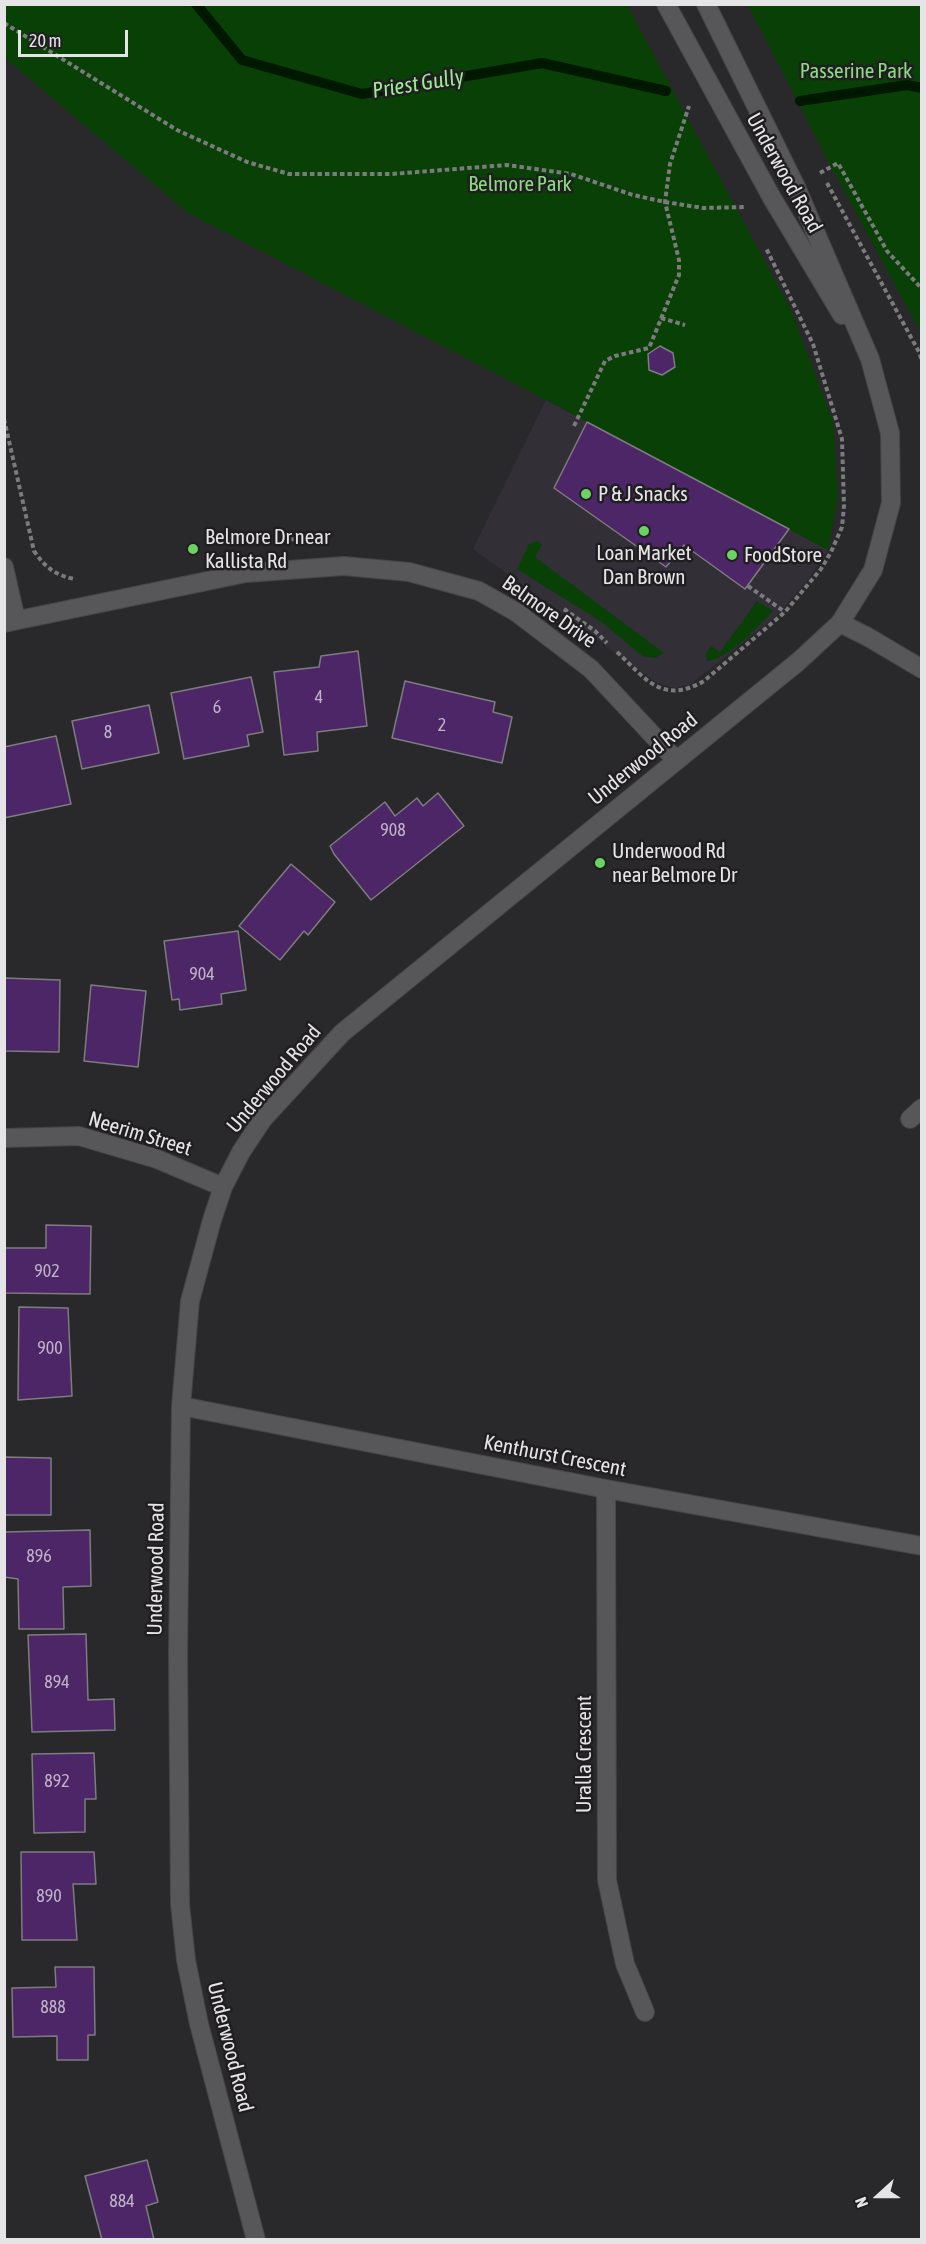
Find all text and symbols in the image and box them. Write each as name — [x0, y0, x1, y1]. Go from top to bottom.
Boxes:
scale bar — [21, 18, 130, 56]
text: 20 m — [29, 30, 61, 51]
park label: Passerine Park — [800, 58, 912, 84]
water label: Priest Gully — [370, 64, 466, 104]
street label: Underwood Road — [741, 109, 827, 237]
park label: Belmore Park — [468, 171, 572, 197]
place label: P & J Snacks — [598, 481, 688, 507]
marker: P & J Snacks — [579, 487, 593, 501]
place label: Belmore Dr near Kallista Rd — [205, 524, 330, 574]
marker: Loan Market Dan Brown — [637, 524, 651, 538]
place label: Loan Market Dan Brown — [596, 540, 692, 590]
marker: Belmore Dr near Kallista Rd — [186, 542, 200, 556]
place label: FoodStore — [744, 542, 822, 568]
marker: FoodStore — [725, 548, 739, 562]
street label: Belmore Drive — [497, 570, 601, 654]
house number: 4 — [315, 686, 323, 708]
house number: 6 — [213, 696, 221, 718]
street label: Underwood Road — [583, 707, 703, 811]
house number: 2 — [438, 714, 446, 736]
house number: 8 — [104, 721, 112, 743]
house number: 908 — [380, 819, 406, 841]
place label: Underwood Rd near Belmore Dr — [612, 838, 737, 888]
marker: Underwood Rd near Belmore Dr — [593, 856, 607, 870]
house number: 904 — [189, 963, 215, 985]
street label: Underwood Road — [222, 1020, 326, 1138]
street label: Neerim Street — [85, 1106, 195, 1162]
house number: 902 — [34, 1260, 60, 1282]
house number: 900 — [37, 1337, 63, 1359]
street label: Kenthurst Crescent — [482, 1430, 628, 1482]
street label: Underwood Road — [142, 1502, 170, 1636]
house number: 896 — [26, 1545, 52, 1567]
house number: 894 — [44, 1671, 70, 1693]
street label: Uralla Crescent — [571, 1695, 597, 1813]
house number: 892 — [44, 1770, 70, 1792]
house number: 890 — [36, 1885, 62, 1907]
street label: Underwood Road — [202, 1979, 258, 2115]
house number: 888 — [40, 1996, 66, 2018]
north arrow — [848, 2166, 908, 2226]
house number: 884 — [109, 2190, 135, 2212]
text: N — [851, 2195, 871, 2210]

